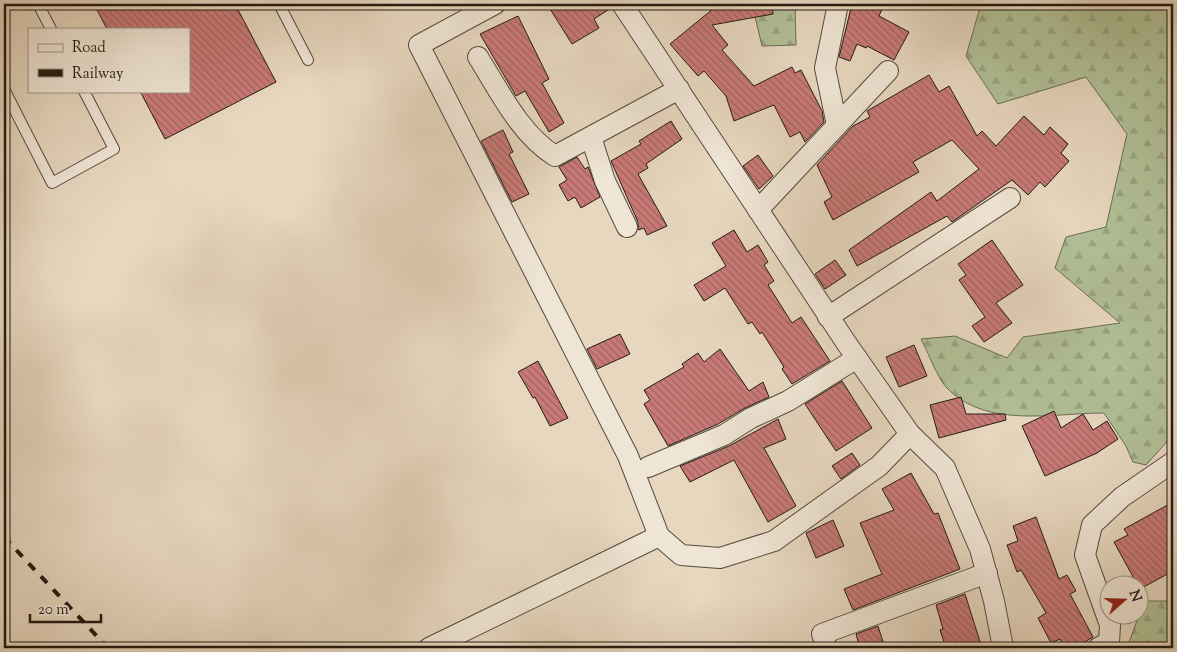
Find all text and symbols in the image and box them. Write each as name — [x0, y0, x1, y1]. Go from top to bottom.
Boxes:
legend — [28, 28, 190, 92]
text: Road — [72, 38, 106, 59]
text: Railway — [72, 64, 124, 85]
north arrow — [1100, 574, 1150, 624]
text: N — [1123, 588, 1146, 605]
scale bar — [30, 592, 101, 624]
text: 20 m — [38, 600, 69, 621]

